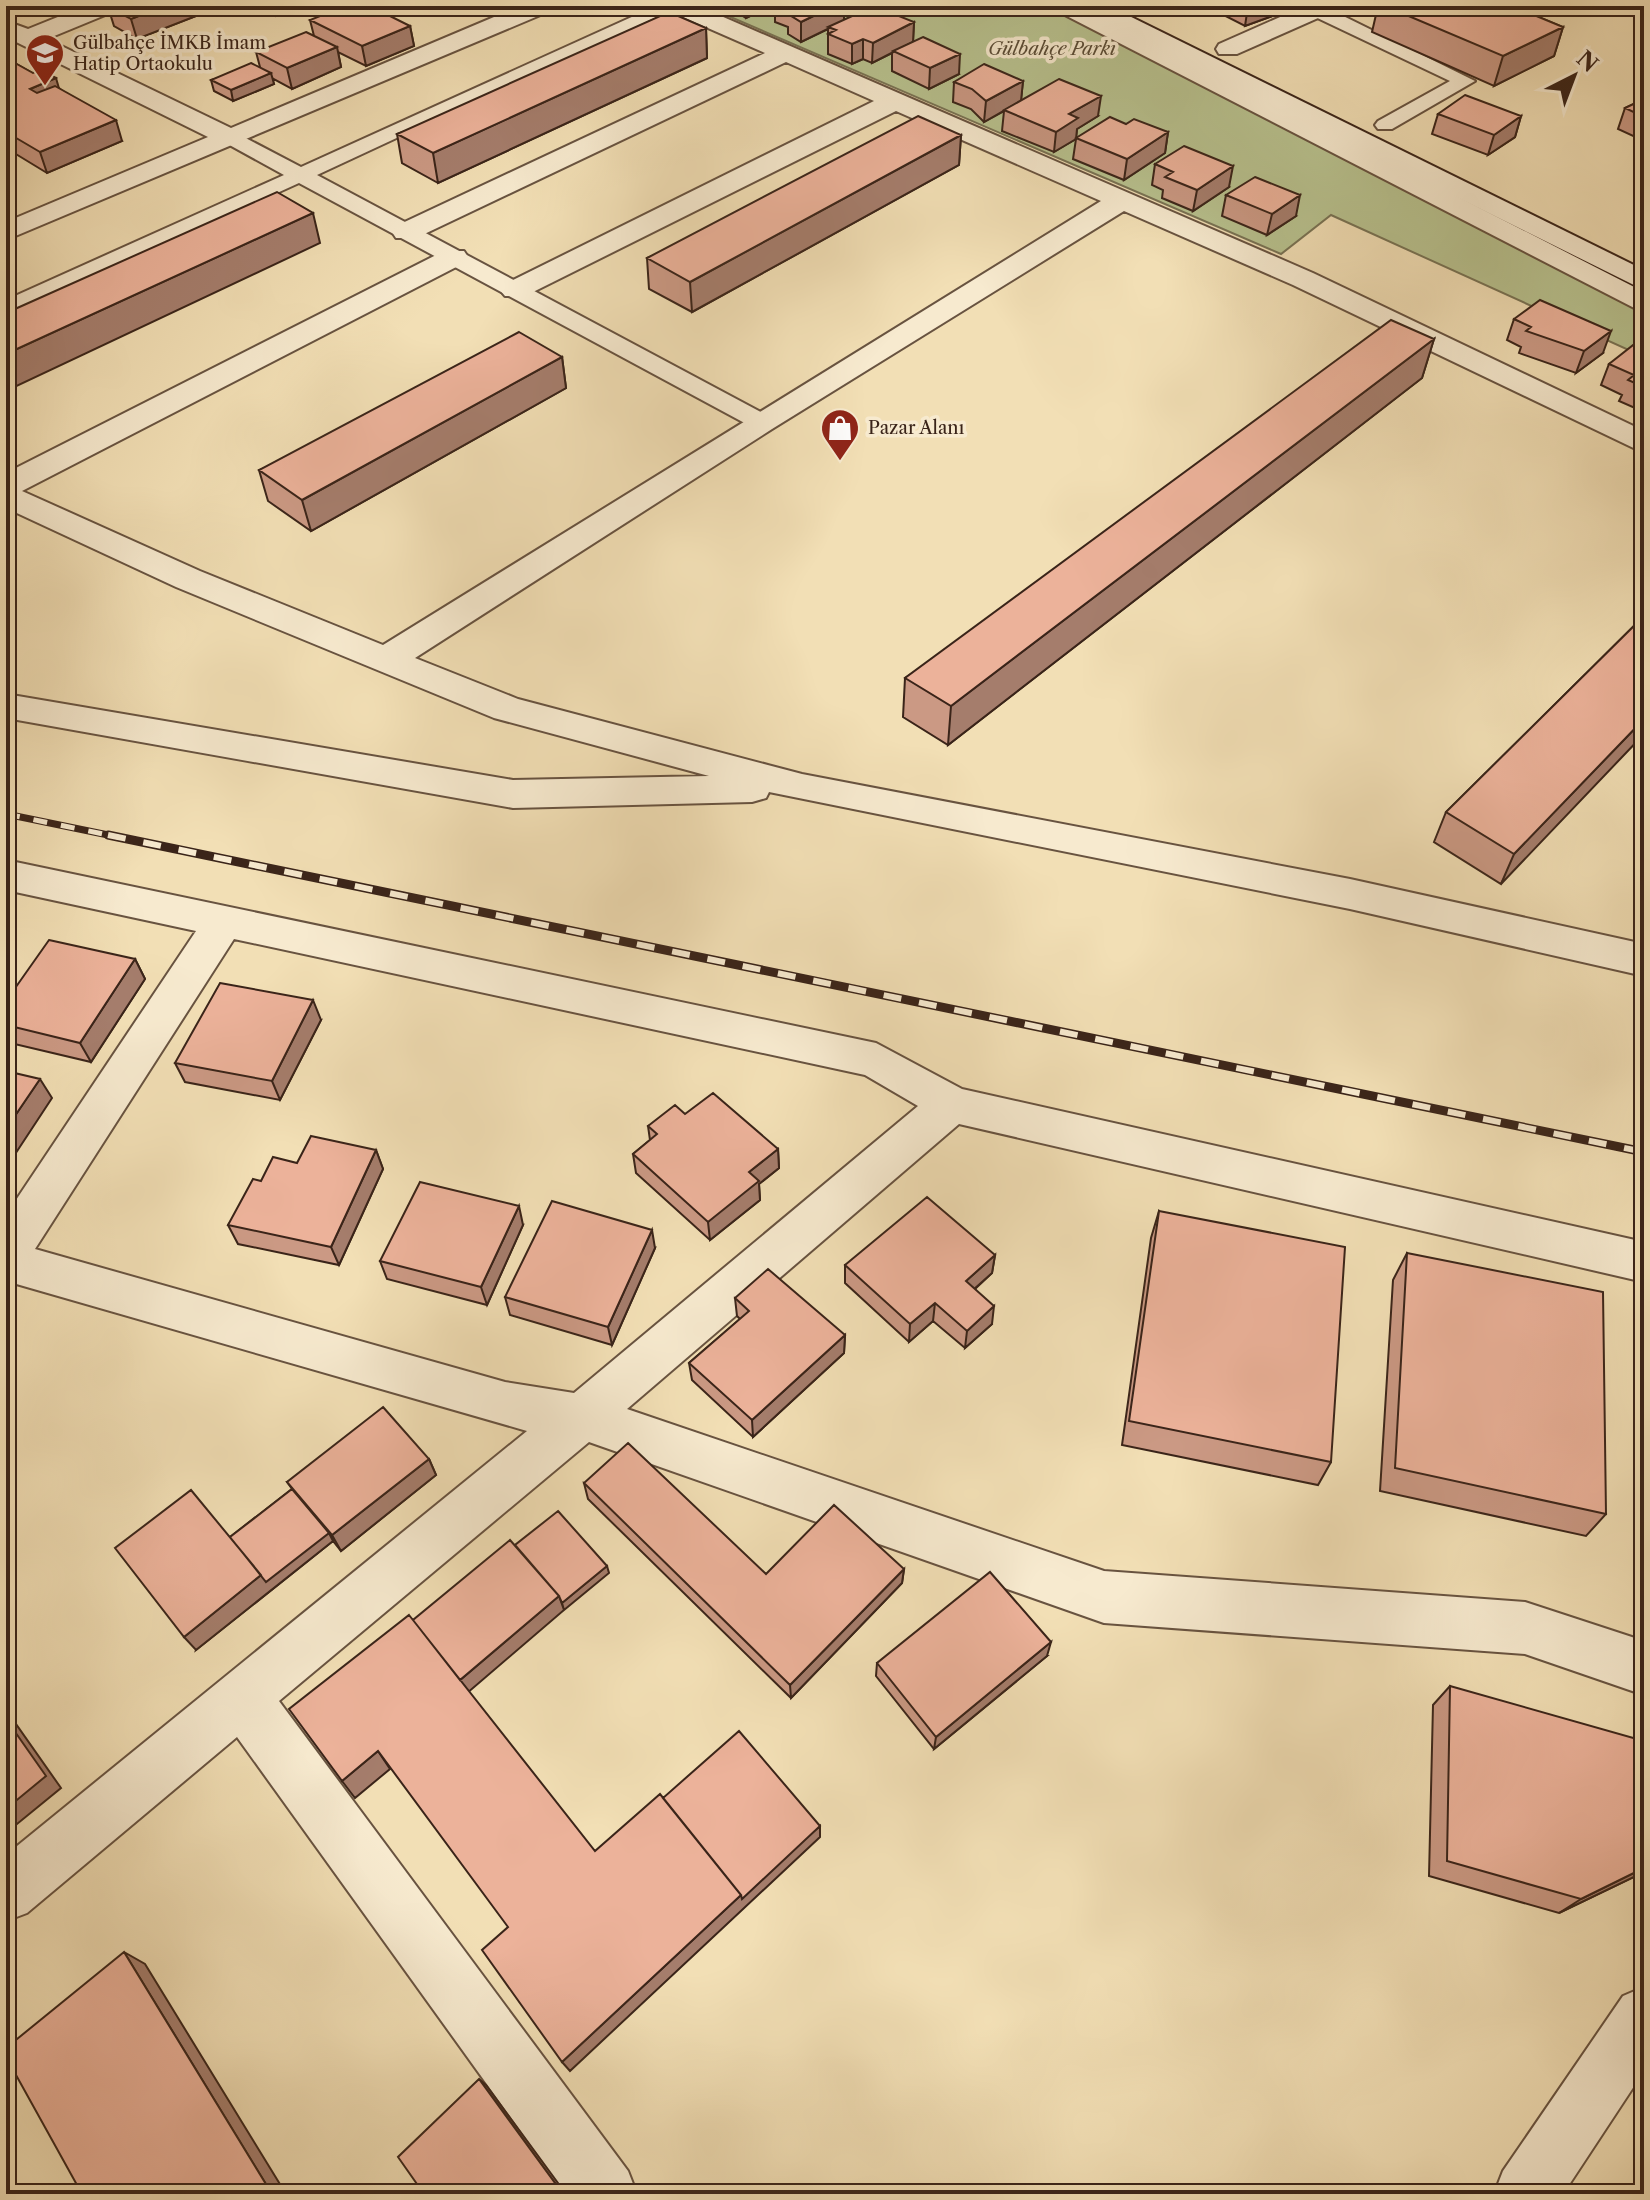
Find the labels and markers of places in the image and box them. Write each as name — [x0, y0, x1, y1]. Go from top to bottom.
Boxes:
place label: Gülbahçe İMKB İmam Hatip Ortaokulu — [73, 31, 266, 75]
school or university icon: Gülbahçe İMKB İmam Hatip Ortaokulu — [24, 32, 66, 87]
shop icon: Pazar Alanı — [819, 407, 861, 462]
place label: Pazar Alanı — [868, 417, 965, 439]

